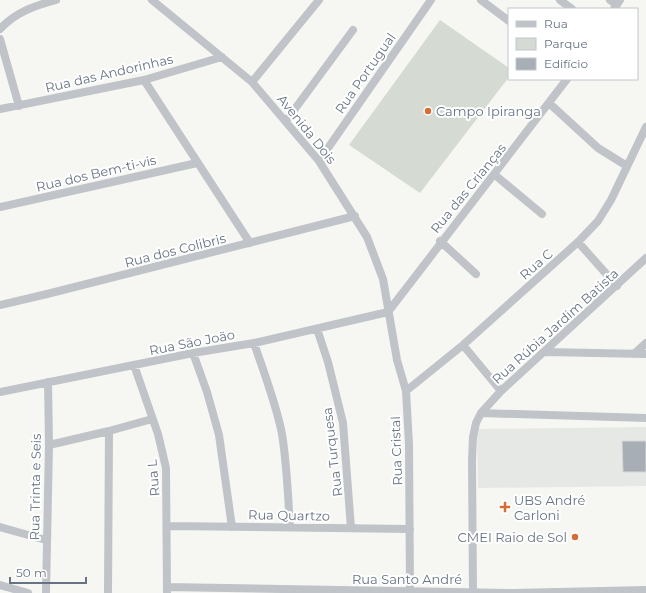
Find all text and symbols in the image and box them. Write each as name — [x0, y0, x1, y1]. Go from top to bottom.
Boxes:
legend — [508, 8, 638, 80]
text: Rua — [544, 16, 568, 31]
street label: Rua Portugual — [331, 30, 399, 116]
text: Parque — [544, 36, 588, 51]
street label: Rua das Andorinhas — [44, 51, 174, 95]
text: Edifício — [544, 56, 588, 71]
street label: Avenida Dois — [274, 91, 340, 167]
place label: Campo Ipiranga — [436, 103, 541, 119]
marker: Campo Ipiranga — [423, 106, 433, 116]
street label: Rua das Crianças — [427, 140, 509, 236]
street label: Rua dos Bem-ti-vis — [34, 151, 158, 195]
street label: Rua dos Colibris — [123, 230, 227, 270]
street label: Rua C — [516, 245, 556, 283]
street label: Rua Rúbia Jardim Batista — [488, 265, 622, 387]
street label: Rua São João — [148, 326, 236, 358]
street label: Rua Turquesa — [319, 407, 345, 497]
street label: Rua Cristal — [387, 416, 405, 486]
street label: Rua Trinta e Seis — [26, 433, 44, 541]
street label: Rua L — [143, 459, 163, 497]
place label: UBS André Carloni — [514, 492, 585, 523]
marker: UBS André Carloni — [499, 501, 511, 513]
street label: Rua Quartzo — [248, 506, 330, 524]
place label: CMEI Raio de Sol — [458, 529, 567, 545]
marker: CMEI Raio de Sol — [570, 532, 580, 542]
scale bar — [10, 559, 86, 585]
text: 50 m — [16, 565, 47, 580]
street label: Rua Santo André — [352, 571, 462, 587]

